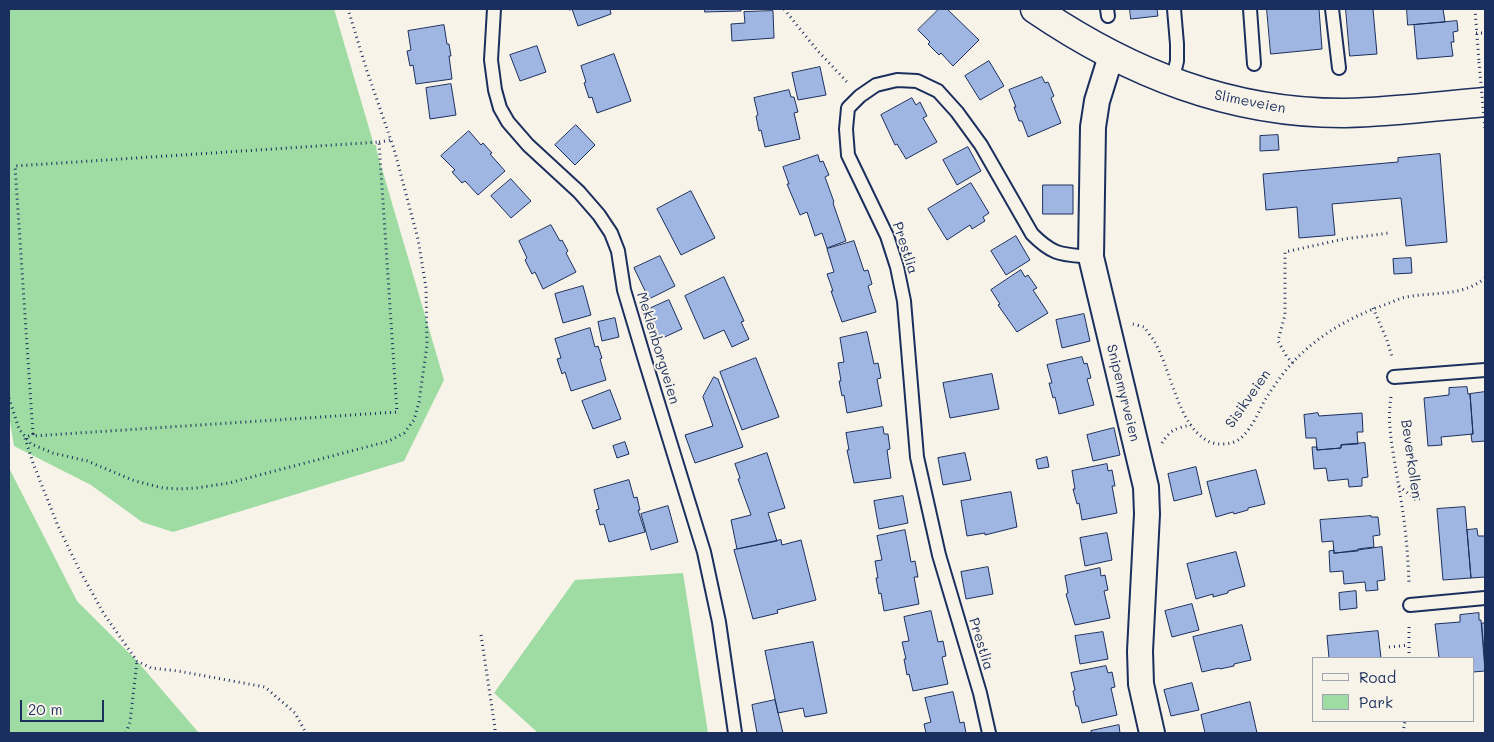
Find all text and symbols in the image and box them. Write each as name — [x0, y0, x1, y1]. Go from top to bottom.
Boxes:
street label: Slimeveien — [1213, 87, 1287, 117]
street label: Prestlia — [889, 220, 921, 276]
street label: Meklenborgveien — [633, 290, 683, 406]
street label: Snipemyrveien — [1103, 343, 1143, 443]
street label: Sisikveien — [1222, 367, 1274, 431]
street label: Beverkollen — [1397, 418, 1425, 500]
street label: Prestlia — [965, 616, 997, 672]
legend — [1312, 657, 1474, 722]
text: Road — [1359, 667, 1396, 687]
scale bar — [22, 690, 106, 722]
text: Park — [1359, 692, 1393, 712]
text: 20 m — [28, 699, 62, 719]

